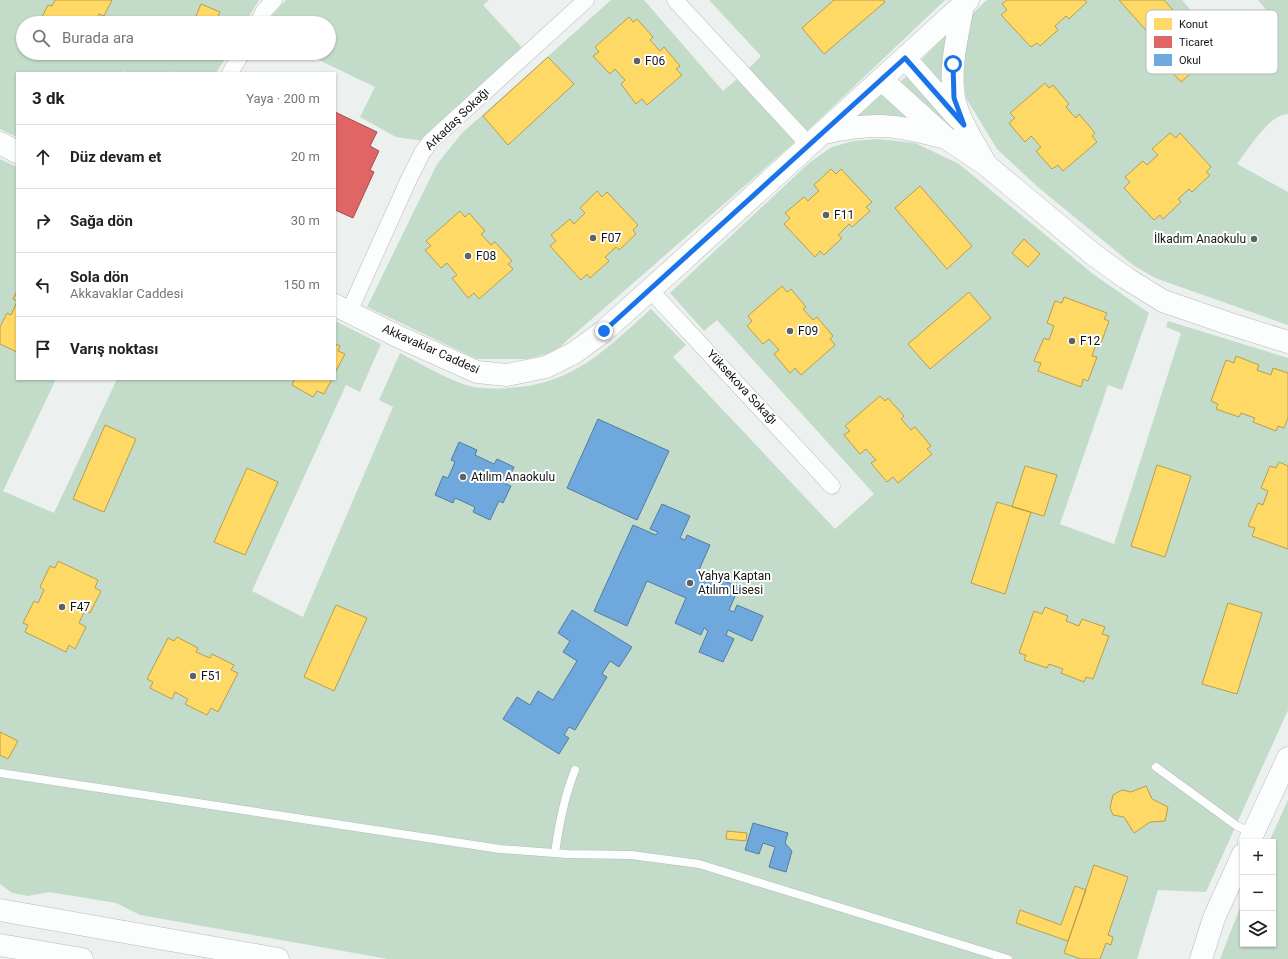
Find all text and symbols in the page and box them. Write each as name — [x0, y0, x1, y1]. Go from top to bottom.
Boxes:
legend — [1146, 10, 1278, 74]
search box — [16, 16, 336, 60]
text: Konut — [1179, 18, 1208, 31]
icon: search — [30, 27, 52, 49]
text: Burada ara — [62, 29, 134, 47]
text: Ticaret — [1179, 36, 1213, 49]
place label: F06 — [645, 54, 665, 68]
text: Okul — [1179, 54, 1201, 67]
route start — [944, 55, 962, 73]
marker: F06 — [632, 56, 642, 66]
street label: Arkadaş Sokağı — [422, 85, 492, 153]
text: 3 dk — [32, 88, 65, 108]
text: Yaya · 200 m — [246, 91, 320, 106]
icon: ahead — [32, 146, 54, 168]
text: Düz devam et — [70, 148, 161, 166]
text: 20 m — [291, 149, 320, 164]
place label: F11 — [834, 208, 854, 222]
icon: right — [32, 210, 54, 232]
marker: F11 — [821, 210, 831, 220]
text: Sağa dön — [70, 212, 133, 230]
text: 30 m — [291, 213, 320, 228]
place label: F07 — [601, 231, 621, 245]
place label: İlkadım Anaokulu — [1154, 231, 1246, 246]
marker: F07 — [588, 233, 598, 243]
marker: İlkadım Anaokulu — [1249, 234, 1259, 244]
place label: F08 — [476, 249, 496, 263]
marker: F08 — [463, 251, 473, 261]
text: Sola dön — [70, 268, 129, 286]
icon: left — [32, 274, 54, 296]
text: 150 m — [283, 277, 320, 292]
text: Akkavaklar Caddesi — [70, 286, 183, 301]
street label: Akkavaklar Caddesi — [380, 321, 482, 377]
route end — [595, 322, 613, 340]
place label: F09 — [798, 324, 818, 338]
marker: F09 — [785, 326, 795, 336]
place label: F12 — [1080, 334, 1100, 348]
marker: F12 — [1067, 336, 1077, 346]
icon: arrive — [32, 338, 54, 360]
text: Varış noktası — [70, 340, 158, 358]
street label: Yüksekova Sokağı — [704, 347, 780, 427]
place label: Atılım Anaokulu — [471, 470, 555, 484]
marker: Atılım Anaokulu — [458, 472, 468, 482]
place label: Yahya Kaptan Atılım Lisesi — [698, 569, 771, 597]
marker: Yahya Kaptan Atılım Lisesi — [685, 578, 695, 588]
place label: F47 — [70, 600, 90, 614]
marker: F47 — [57, 602, 67, 612]
place label: F51 — [201, 669, 221, 683]
marker: F51 — [188, 671, 198, 681]
map controls — [1240, 839, 1276, 947]
button: + — [1240, 839, 1276, 875]
button: − — [1240, 875, 1276, 911]
button: layers — [1240, 911, 1276, 947]

